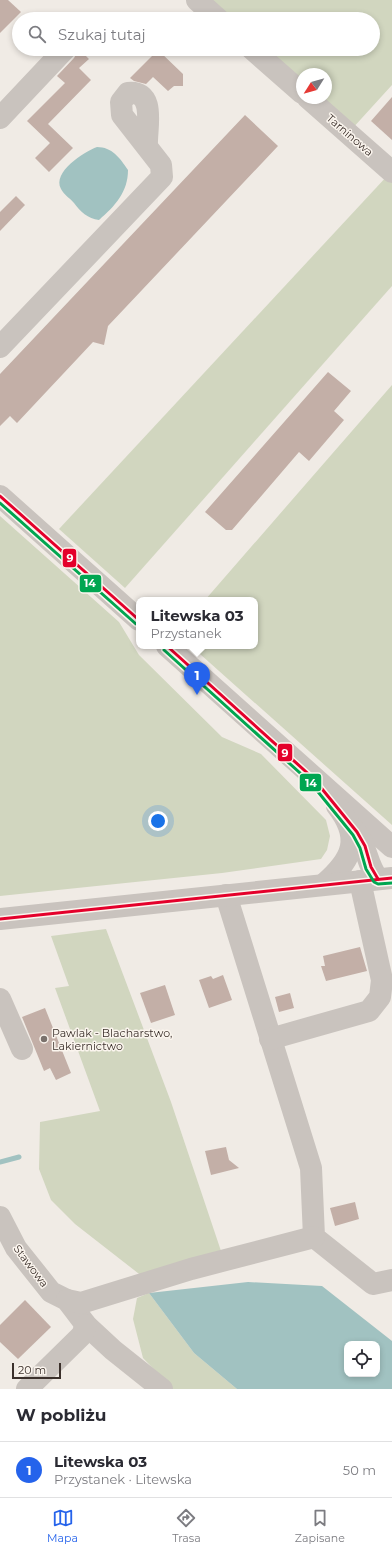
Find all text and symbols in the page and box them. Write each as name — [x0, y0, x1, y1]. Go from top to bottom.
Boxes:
search box — [12, 12, 380, 56]
icon: search — [26, 23, 48, 45]
text: Szukaj tutaj — [58, 25, 146, 44]
north arrow — [296, 68, 332, 104]
street label: Tarninowa — [324, 111, 376, 159]
line badge: 9 — [62, 548, 77, 568]
text: 9 — [66, 551, 74, 565]
line badge: 14 — [79, 574, 102, 593]
text: 14 — [84, 576, 96, 590]
popup — [136, 597, 258, 649]
text: Litewska 03 — [150, 606, 244, 625]
text: Przystanek — [150, 625, 222, 641]
pin: 1 — [184, 662, 210, 695]
line badge: 9 — [277, 743, 293, 762]
text: 9 — [281, 746, 289, 760]
line badge: 14 — [299, 773, 322, 792]
text: 14 — [305, 776, 317, 790]
your location — [148, 811, 168, 831]
place label: Pawlak - Blacharstwo, Lakiernictwo — [52, 1026, 172, 1053]
marker: Pawlak - Blacharstwo, Lakiernictwo — [39, 1034, 49, 1044]
street label: Stawowa — [10, 1242, 52, 1290]
map controls — [344, 1341, 380, 1377]
button: locate — [344, 1341, 380, 1377]
scale bar — [12, 1361, 61, 1380]
text: 20 m — [18, 1363, 46, 1377]
text: W pobliżu — [16, 1405, 106, 1425]
text: Litewska 03 — [54, 1452, 147, 1471]
text: 1 — [26, 1462, 32, 1478]
text: 50 m — [343, 1462, 376, 1478]
text: Przystanek · Litewska — [54, 1471, 192, 1487]
tab: Mapa — [47, 1507, 78, 1545]
tab: Trasa — [172, 1507, 201, 1545]
tab: Zapisane — [295, 1507, 345, 1545]

